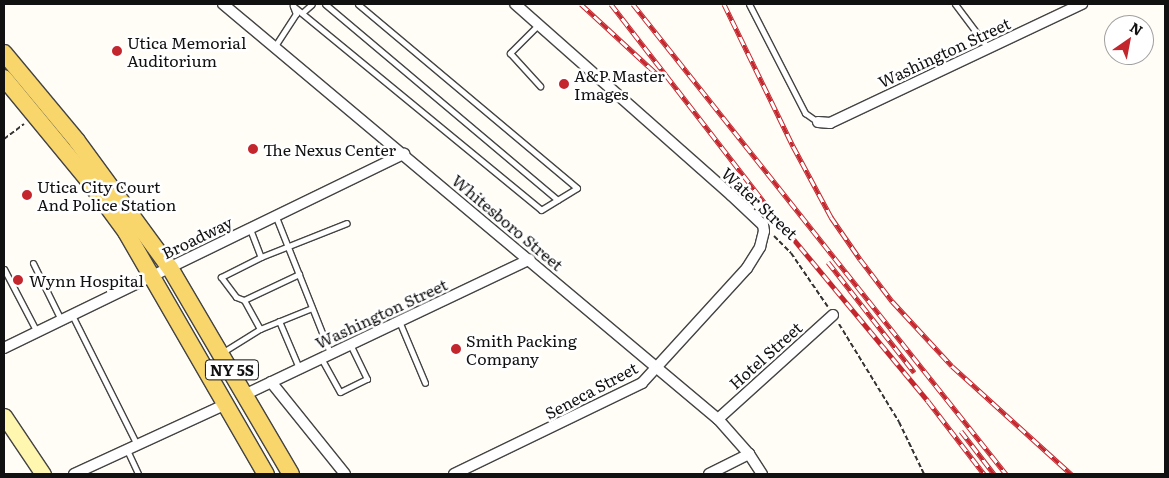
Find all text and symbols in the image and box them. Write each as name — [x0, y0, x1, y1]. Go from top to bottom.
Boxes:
street label: Washington Street — [875, 13, 1013, 91]
north arrow — [1104, 15, 1154, 65]
text: N — [1126, 17, 1147, 40]
place label: Utica Memorial Auditorium — [127, 32, 246, 70]
marker: Utica Memorial Auditorium — [111, 45, 123, 57]
place label: A&P Master Images — [574, 65, 665, 103]
marker: A&P Master Images — [558, 78, 570, 90]
place label: The Nexus Center — [263, 139, 396, 159]
marker: The Nexus Center — [247, 143, 259, 155]
street label: Water Street — [718, 163, 802, 243]
street label: Whitesboro Street — [449, 170, 567, 274]
place label: Utica City Court And Police Station — [37, 176, 176, 214]
marker: Utica City Court And Police Station — [21, 189, 33, 201]
street label: Broadway — [159, 212, 235, 262]
place label: Wynn Hospital — [29, 270, 144, 290]
marker: Wynn Hospital — [11, 273, 25, 287]
street label: Washington Street — [312, 274, 450, 352]
street label: Hotel Street — [725, 317, 805, 393]
place label: Smith Packing Company — [466, 330, 577, 368]
marker: Smith Packing Company — [450, 343, 462, 355]
road number: NY 5S — [204, 358, 260, 382]
street label: Seneca Street — [541, 358, 641, 422]

